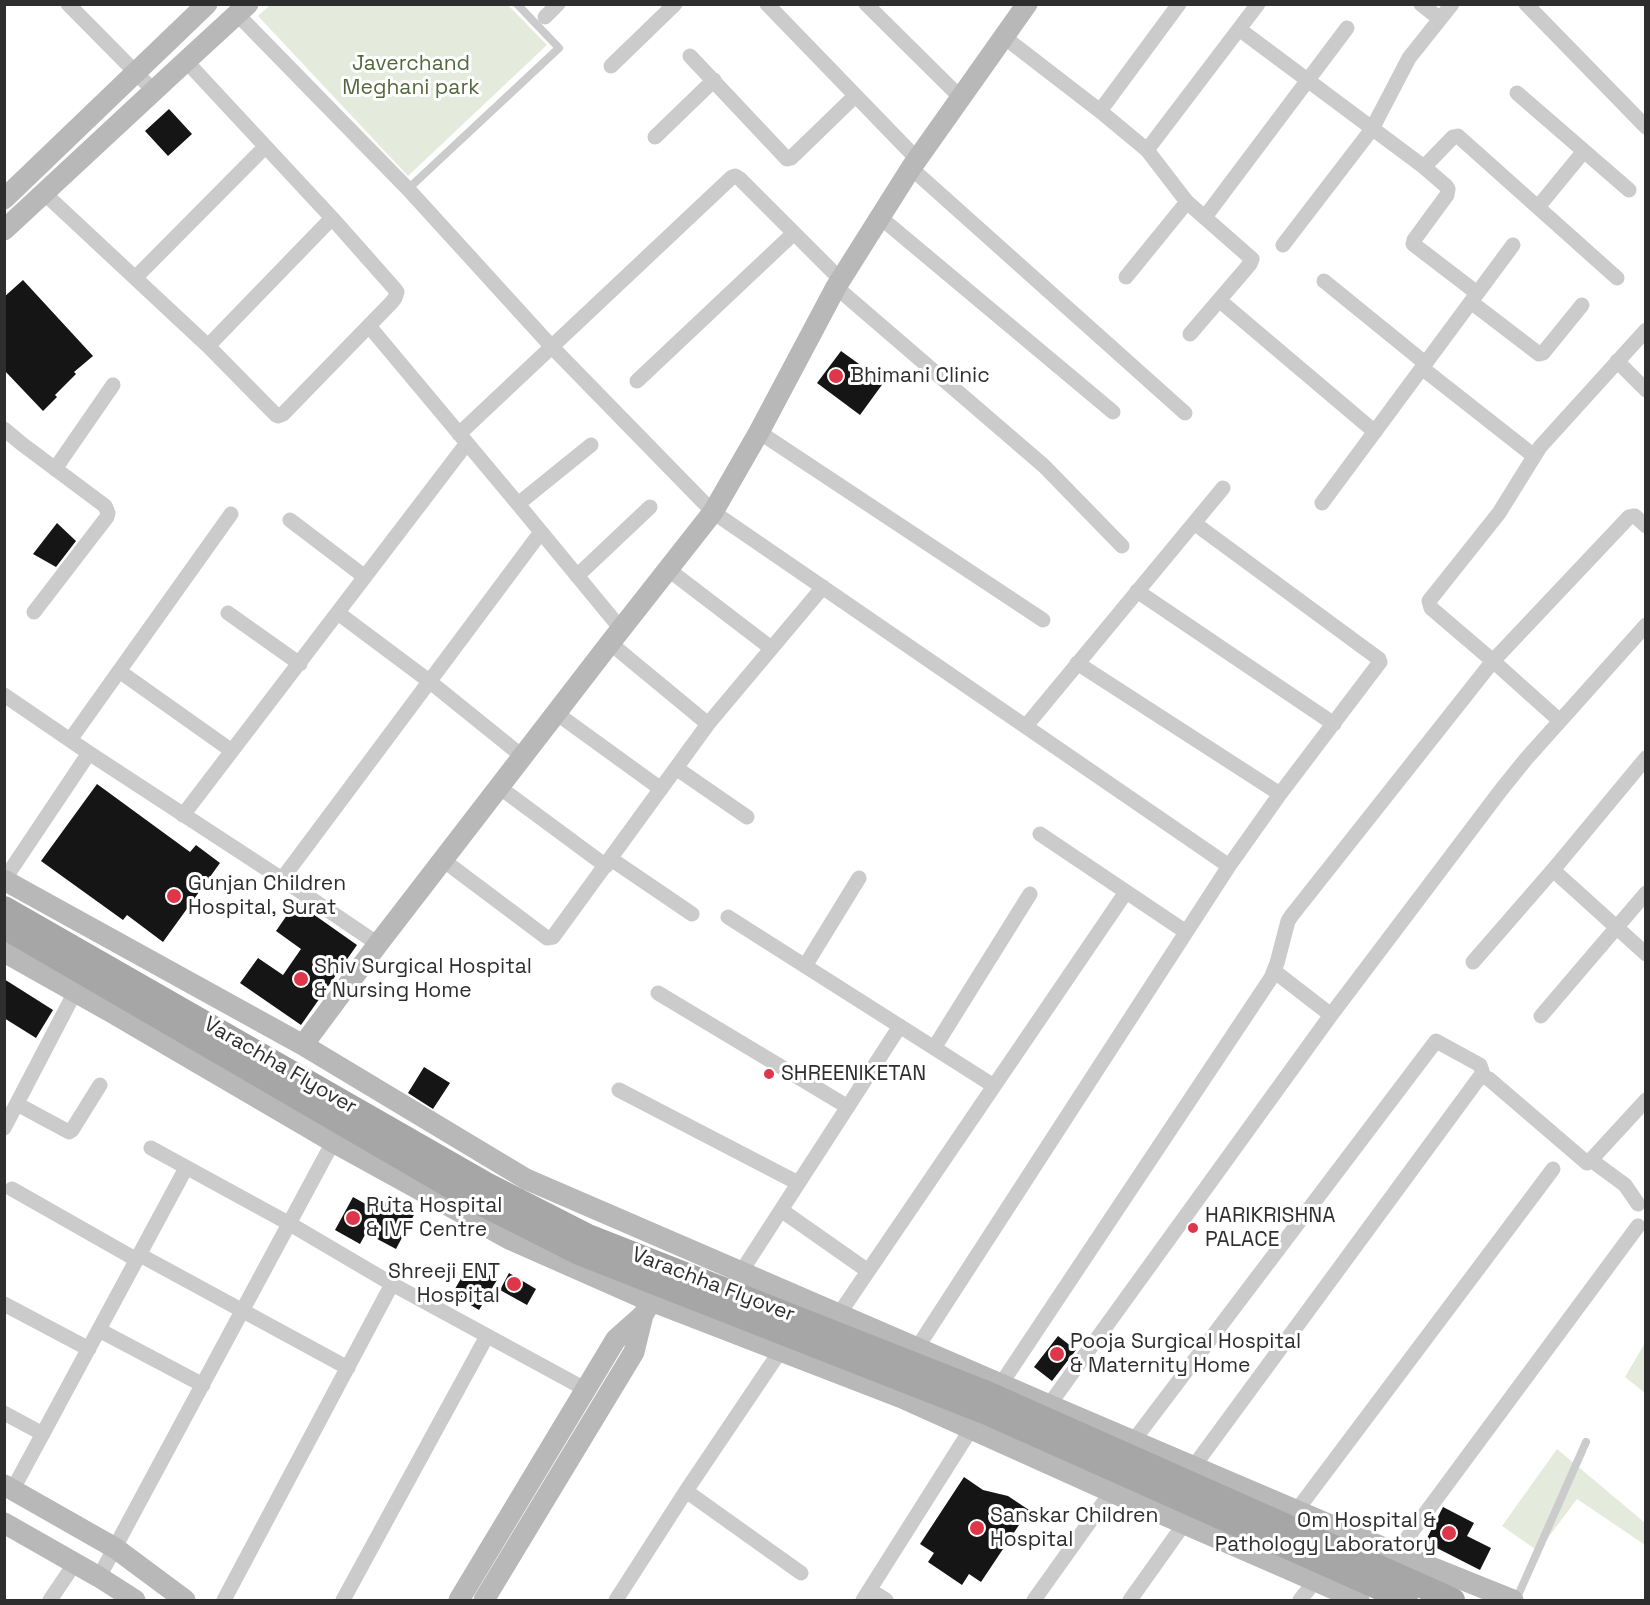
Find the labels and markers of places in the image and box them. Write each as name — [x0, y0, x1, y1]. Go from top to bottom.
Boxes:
place label: Bhimani Clinic — [850, 363, 990, 389]
marker: Bhimani Clinic — [827, 367, 845, 385]
place label: Gunjan Children Hospital, Surat — [188, 871, 346, 921]
marker: Gunjan Children Hospital, Surat — [165, 887, 183, 905]
place label: Shiv Surgical Hospital & Nursing Home — [314, 954, 532, 1004]
marker: Shiv Surgical Hospital & Nursing Home — [292, 970, 310, 988]
place label: SHREENIKETAN — [781, 1061, 926, 1087]
marker: SHREENIKETAN — [762, 1067, 776, 1081]
place label: Ruta Hospital & IVF Centre — [366, 1193, 502, 1243]
place label: HARIKRISHNA PALACE — [1205, 1203, 1335, 1253]
marker: Ruta Hospital & IVF Centre — [344, 1209, 362, 1227]
marker: HARIKRISHNA PALACE — [1186, 1221, 1200, 1235]
place label: Shreeji ENT Hospital — [388, 1259, 500, 1309]
marker: Shreeji ENT Hospital — [505, 1275, 523, 1293]
place label: Pooja Surgical Hospital & Maternity Home — [1070, 1329, 1301, 1379]
marker: Pooja Surgical Hospital & Maternity Home — [1048, 1345, 1066, 1363]
place label: Sanskar Children Hospital — [990, 1503, 1158, 1553]
place label: Om Hospital & Pathology Laboratory — [1215, 1508, 1436, 1558]
marker: Sanskar Children Hospital — [968, 1519, 986, 1537]
marker: Om Hospital & Pathology Laboratory — [1440, 1524, 1458, 1542]

